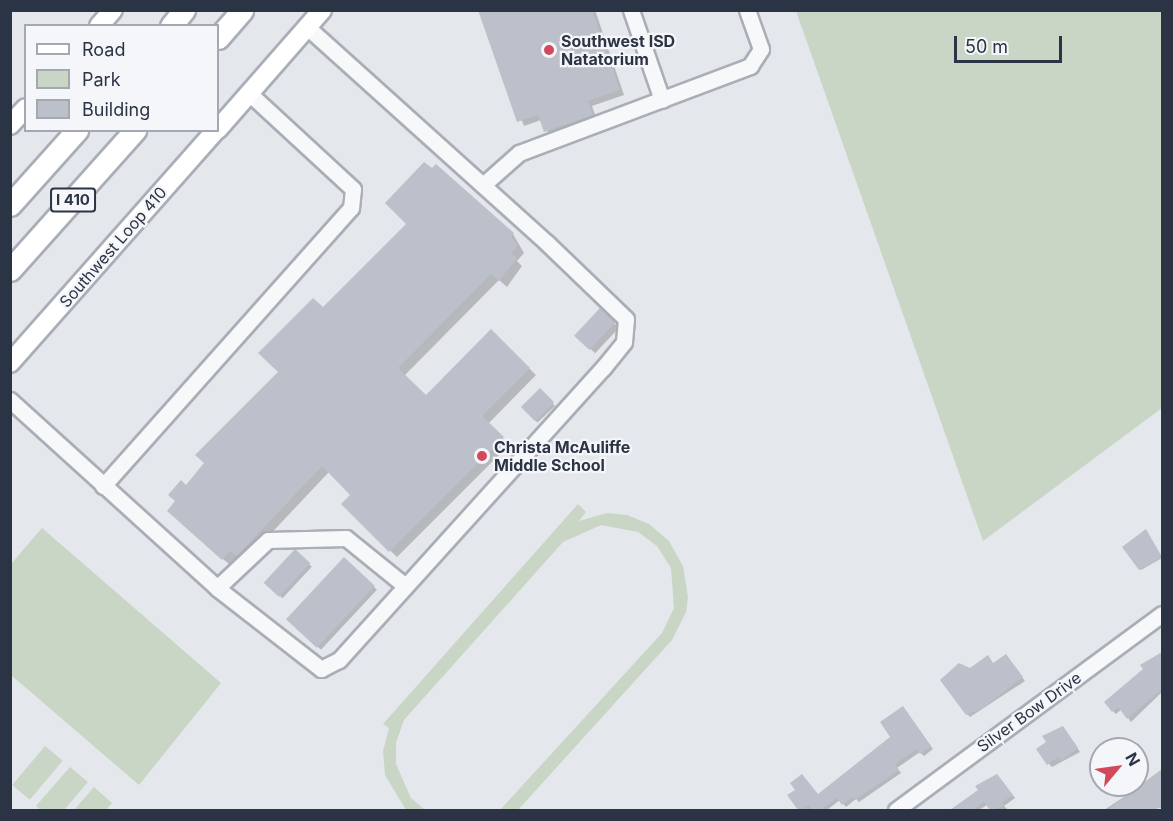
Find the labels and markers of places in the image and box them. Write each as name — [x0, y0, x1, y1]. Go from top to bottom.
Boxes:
place label: Southwest ISD Natatorium — [561, 31, 675, 69]
marker: Southwest ISD Natatorium — [542, 43, 556, 57]
place label: Christa McAuliffe Middle School — [494, 437, 630, 475]
marker: Christa McAuliffe Middle School — [475, 449, 489, 463]

